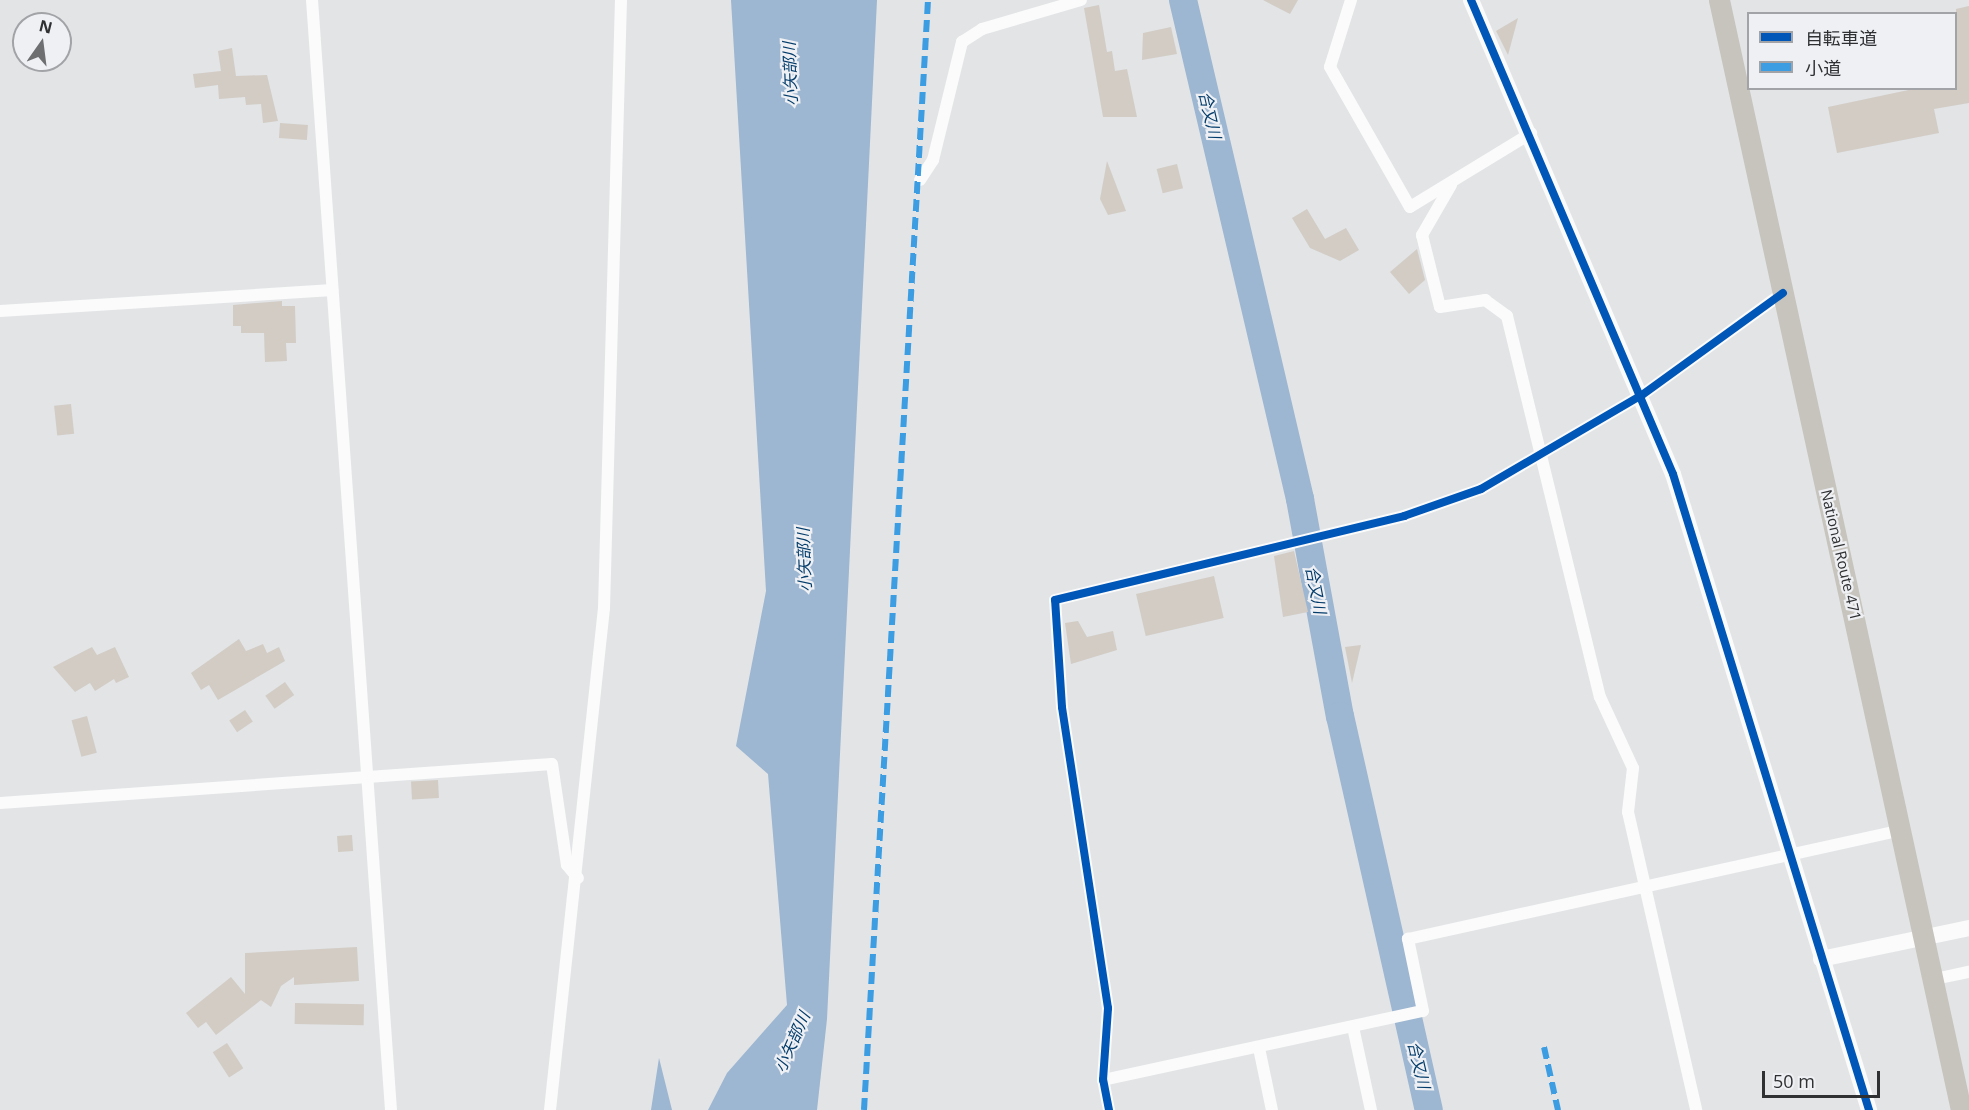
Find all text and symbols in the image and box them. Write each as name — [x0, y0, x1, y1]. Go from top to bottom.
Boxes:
north arrow — [12, 12, 72, 72]
legend — [1747, 12, 1957, 90]
text: N — [37, 14, 55, 39]
text: 自転車道 — [1805, 26, 1877, 50]
water label: 小矢部川 — [779, 42, 801, 106]
text: 小道 — [1805, 56, 1841, 80]
water label: 合又川 — [1195, 89, 1225, 141]
street label: National Route 471 — [1817, 488, 1865, 622]
water label: 小矢部川 — [793, 528, 815, 592]
water label: 合又川 — [1302, 565, 1330, 615]
water label: 小矢部川 — [770, 1009, 814, 1075]
water label: 合又川 — [1404, 1039, 1434, 1091]
scale bar — [1765, 1059, 1884, 1097]
text: 50 m — [1773, 1069, 1815, 1093]

